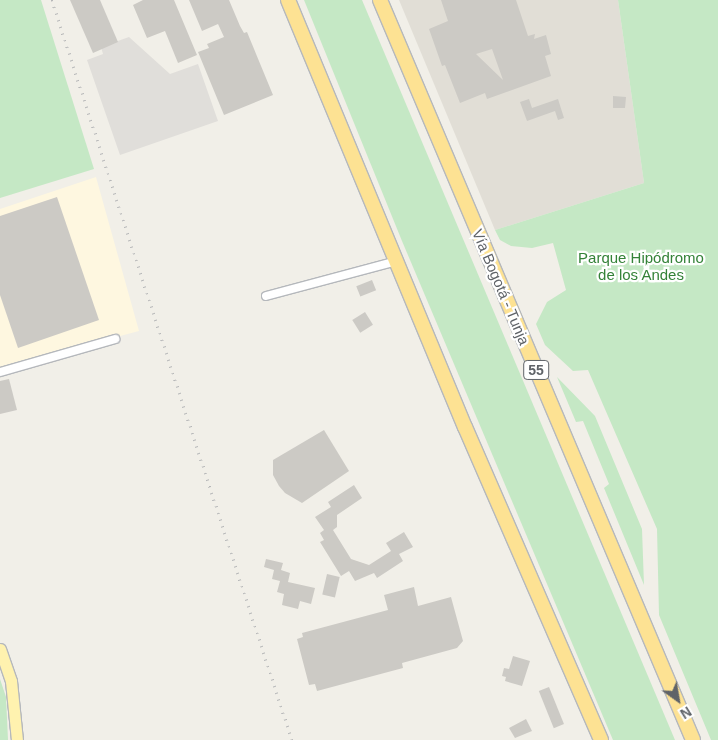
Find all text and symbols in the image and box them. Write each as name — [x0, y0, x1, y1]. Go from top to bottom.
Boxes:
street label: Vía Bogotá - Tunja — [468, 226, 534, 348]
park label: Parque Hipódromo de los Andes — [578, 248, 704, 283]
road number: 55 — [522, 358, 550, 382]
north arrow — [653, 675, 703, 725]
text: N — [677, 703, 694, 722]

